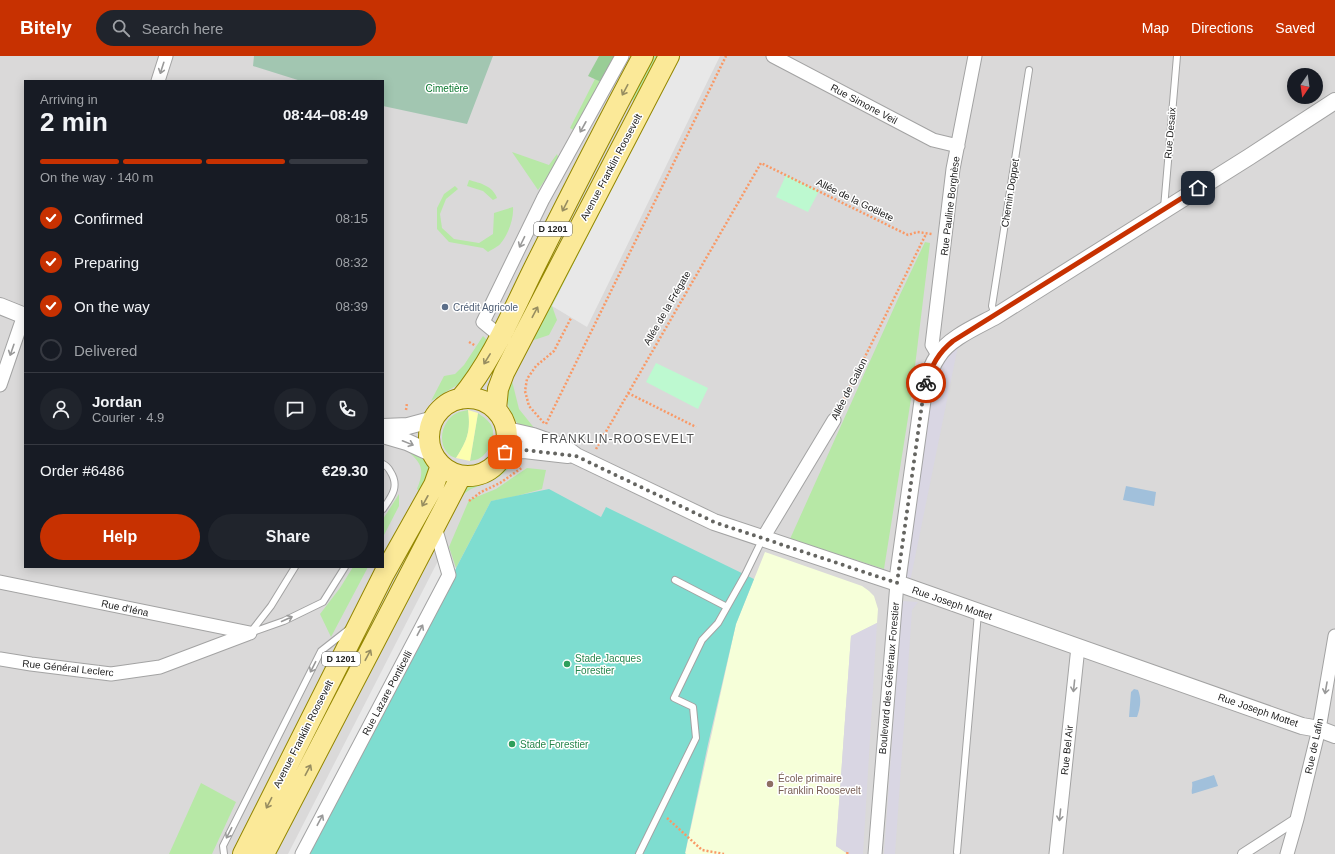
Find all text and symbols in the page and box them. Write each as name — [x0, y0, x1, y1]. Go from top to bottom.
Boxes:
search box — [96, 10, 376, 46]
text: Bitely — [20, 17, 72, 38]
icon: search — [110, 17, 132, 39]
text: Search here — [142, 20, 223, 37]
text: Map — [1142, 20, 1169, 36]
text: Directions — [1191, 20, 1253, 36]
text: Saved — [1275, 20, 1315, 36]
one-way arrow — [158, 62, 165, 75]
north arrow — [1287, 68, 1323, 104]
map controls — [1287, 68, 1323, 104]
street label: Rue Simone Veil — [829, 82, 899, 126]
park label: Cimetière — [426, 83, 469, 94]
one-way arrow — [620, 84, 628, 96]
text: Arriving in — [40, 92, 98, 107]
text: 08:44–08:49 — [283, 106, 368, 123]
text: 2 min — [40, 107, 108, 137]
street label: Rue Desaix — [1162, 107, 1178, 159]
street label: Avenue Franklin Roosevelt — [578, 112, 644, 222]
one-way arrow — [578, 121, 586, 133]
street label: Rue Pauline Borghèse — [938, 155, 962, 256]
street label: Chemin Doppet — [999, 158, 1021, 228]
text: On the way · 140 m — [40, 170, 153, 185]
pin — [1181, 171, 1215, 205]
street label: Allée de la Goëlete — [815, 177, 896, 224]
icon: home — [1187, 177, 1209, 199]
one-way arrow — [561, 200, 568, 212]
icon: check — [40, 207, 62, 229]
text: Confirmed — [74, 210, 143, 227]
text: 08:15 — [335, 211, 368, 226]
road number: D 1201 — [534, 222, 572, 236]
one-way arrow — [518, 235, 525, 247]
icon: check — [40, 251, 62, 273]
text: Preparing — [74, 254, 139, 271]
text: 08:32 — [335, 255, 368, 270]
street label: Allée de la Frégate — [641, 269, 693, 347]
icon: check — [40, 295, 62, 317]
text: On the way — [74, 298, 150, 315]
text: 08:39 — [335, 299, 368, 314]
marker: Crédit Agricole — [440, 302, 450, 312]
place label: Crédit Agricole — [453, 302, 518, 313]
one-way arrow — [532, 306, 540, 318]
text: Delivered — [74, 342, 137, 359]
one-way arrow — [8, 343, 15, 356]
one-way arrow — [483, 353, 491, 365]
street label: Allée de Galion — [829, 356, 869, 422]
courier — [906, 363, 946, 403]
icon: bike — [915, 372, 937, 394]
button: person — [40, 388, 82, 430]
button: chat — [274, 388, 316, 430]
button: phone — [326, 388, 368, 430]
text: Jordan — [92, 393, 142, 410]
text: Courier · 4.9 — [92, 410, 164, 425]
district label: FRANKLIN-ROOSEVELT — [541, 432, 695, 446]
pin — [488, 435, 522, 469]
one-way arrow — [402, 440, 414, 448]
icon: bag — [494, 441, 516, 463]
text: Order #6486 — [40, 462, 124, 479]
text: €29.30 — [322, 462, 368, 479]
one-way arrow — [421, 495, 428, 507]
button: Help — [40, 514, 200, 560]
button: Share — [208, 514, 368, 560]
street label: Rue Joseph Mottet — [911, 584, 994, 622]
street label: Rue d'Iéna — [100, 598, 150, 618]
street label: Boulevard des Généraux Forestier — [877, 601, 901, 755]
one-way arrow — [280, 615, 292, 622]
one-way arrow — [416, 624, 424, 636]
street label: Rue Lazare Ponticelli — [360, 649, 414, 737]
one-way arrow — [365, 649, 373, 661]
road number: D 1201 — [322, 652, 360, 666]
place label: Stade Jacques Forestier — [575, 653, 641, 676]
street label: Rue Général Leclerc — [22, 658, 114, 678]
marker: Stade Jacques Forestier — [562, 659, 572, 669]
one-way arrow — [309, 660, 316, 672]
street label: Avenue Franklin Roosevelt — [271, 678, 335, 790]
one-way arrow — [1070, 679, 1078, 692]
one-way arrow — [1322, 681, 1330, 694]
street label: Rue Joseph Mottet — [1217, 691, 1300, 729]
street label: Rue de Lafin — [1303, 717, 1325, 775]
street label: Rue Bel Air — [1059, 724, 1075, 775]
marker: Stade Forestier — [507, 739, 517, 749]
place label: Stade Forestier — [520, 739, 589, 750]
one-way arrow — [305, 764, 312, 776]
place label: École primaire Franklin Roosevelt — [778, 772, 861, 796]
marker: École primaire Franklin Roosevelt — [765, 779, 775, 789]
one-way arrow — [264, 796, 272, 808]
one-way arrow — [1056, 808, 1064, 821]
one-way arrow — [317, 814, 325, 826]
one-way arrow — [225, 826, 232, 838]

